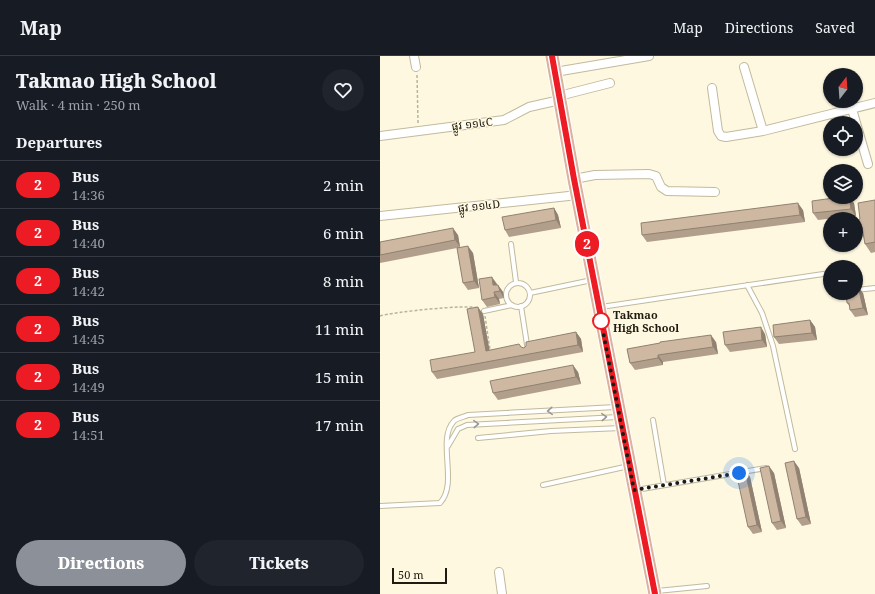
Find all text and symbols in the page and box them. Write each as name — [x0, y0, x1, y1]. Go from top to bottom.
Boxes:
text: Map — [20, 15, 62, 41]
text: Map — [673, 18, 703, 37]
text: Directions — [725, 18, 793, 37]
text: Saved — [815, 18, 855, 37]
text: Takmao High School — [16, 68, 217, 94]
north arrow — [823, 68, 863, 108]
map controls — [823, 68, 863, 300]
button: heart — [322, 69, 364, 111]
text: Walk · 4 min · 250 m — [16, 96, 141, 114]
street label: ផ្លូវ ១១៤C — [451, 114, 494, 137]
button: locate — [823, 116, 863, 156]
text: Departures — [16, 132, 102, 152]
button: layers — [823, 164, 863, 204]
text: Bus — [72, 166, 99, 186]
text: 2 — [34, 175, 42, 194]
text: 2 min — [323, 175, 364, 195]
text: 14:36 — [72, 186, 105, 204]
street label: ផ្លូវ ១១៤D — [457, 196, 501, 218]
button: + — [823, 212, 863, 252]
text: Bus — [72, 214, 99, 234]
text: 2 — [34, 223, 42, 242]
text: 6 min — [323, 223, 364, 243]
line badge: 2 — [574, 231, 600, 257]
text: 14:40 — [72, 234, 105, 252]
text: 2 — [583, 234, 591, 253]
button: − — [823, 260, 863, 300]
text: Bus — [72, 262, 99, 282]
text: 2 — [34, 271, 42, 290]
text: 8 min — [323, 271, 364, 291]
text: 14:42 — [72, 282, 105, 300]
place label: Takmao High School — [613, 307, 679, 335]
text: Bus — [72, 310, 99, 330]
marker: Takmao High School — [592, 312, 610, 330]
text: 2 — [34, 319, 42, 338]
text: 11 min — [315, 319, 364, 339]
text: 14:45 — [72, 330, 105, 348]
text: Bus — [72, 358, 99, 378]
text: 2 — [34, 367, 42, 386]
text: 15 min — [315, 367, 364, 387]
text: 14:49 — [72, 378, 105, 396]
text: Bus — [72, 406, 99, 426]
one-way arrow — [547, 407, 553, 415]
one-way arrow — [601, 413, 607, 422]
text: 2 — [34, 415, 42, 434]
text: 17 min — [315, 415, 364, 435]
one-way arrow — [473, 420, 479, 428]
text: 14:51 — [72, 426, 105, 444]
your location — [729, 463, 749, 483]
button: Directions — [16, 540, 186, 586]
button: Tickets — [194, 540, 364, 586]
scale bar — [392, 566, 447, 585]
text: 50 m — [398, 567, 424, 582]

